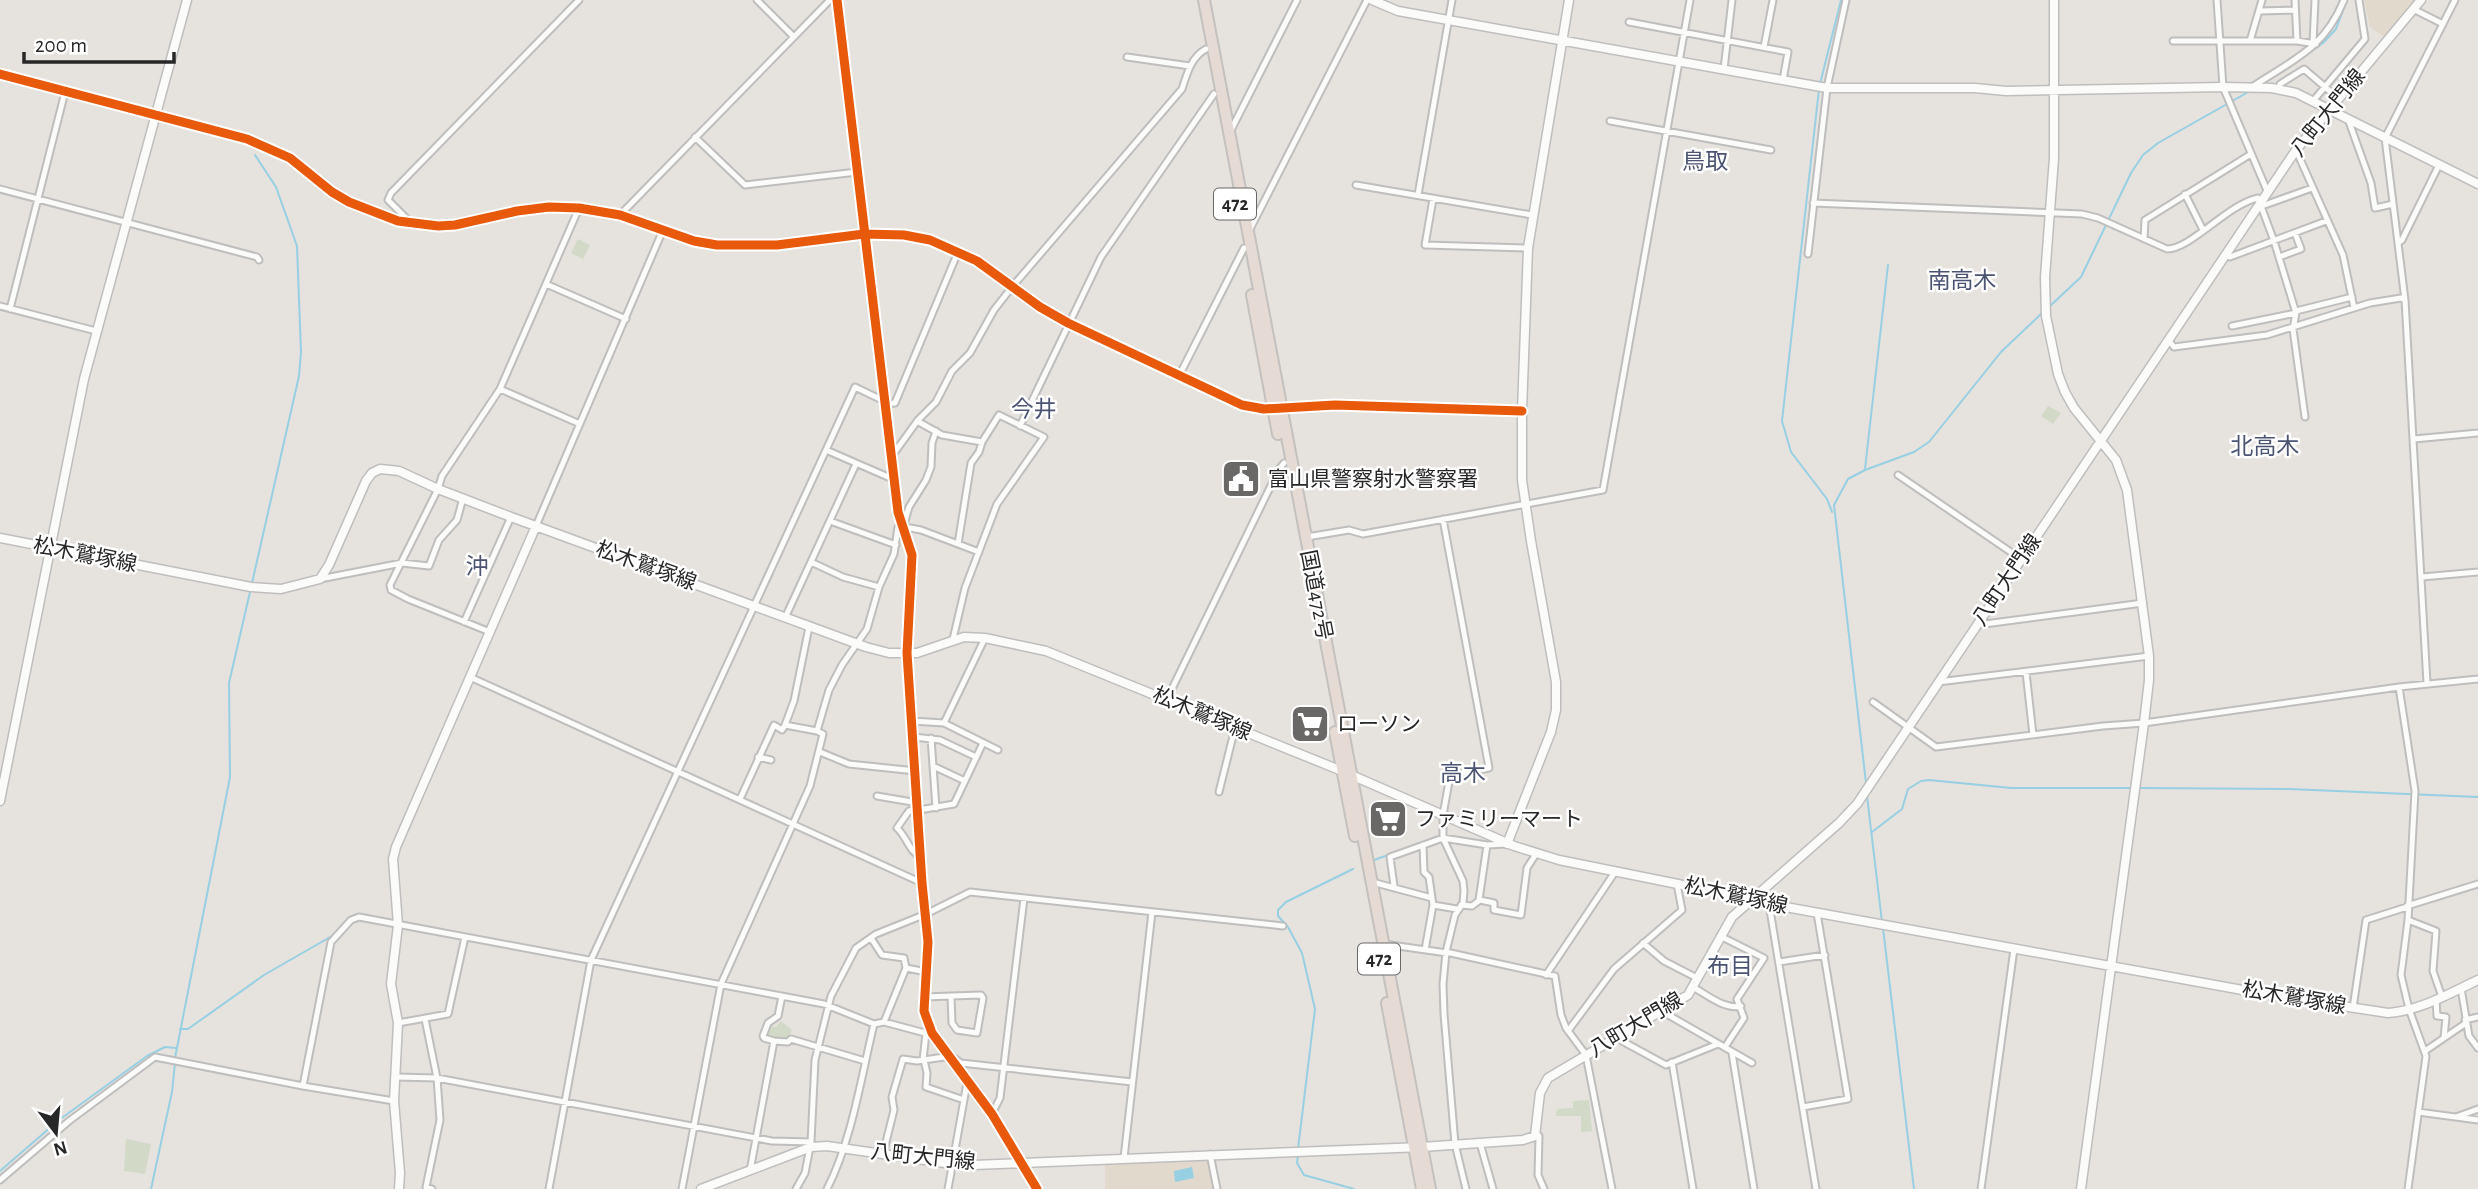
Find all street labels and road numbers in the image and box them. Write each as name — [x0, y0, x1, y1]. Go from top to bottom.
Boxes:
street label: 八町大門線 — [2286, 65, 2369, 160]
road number: 472 — [1214, 188, 1256, 220]
street label: 八町大門線 — [1968, 530, 2045, 629]
street label: 松木鷲塚線 — [31, 534, 139, 575]
street label: 松木鷲塚線 — [593, 537, 699, 594]
street label: 国道472号 — [1297, 548, 1336, 642]
street label: 松木鷲塚線 — [1150, 683, 1255, 744]
street label: 松木鷲塚線 — [1682, 874, 1790, 917]
road number: 472 — [1358, 944, 1400, 974]
street label: 松木鷲塚線 — [2240, 978, 2348, 1017]
street label: 八町大門線 — [1585, 988, 1686, 1061]
street label: 八町大門線 — [870, 1140, 976, 1173]

